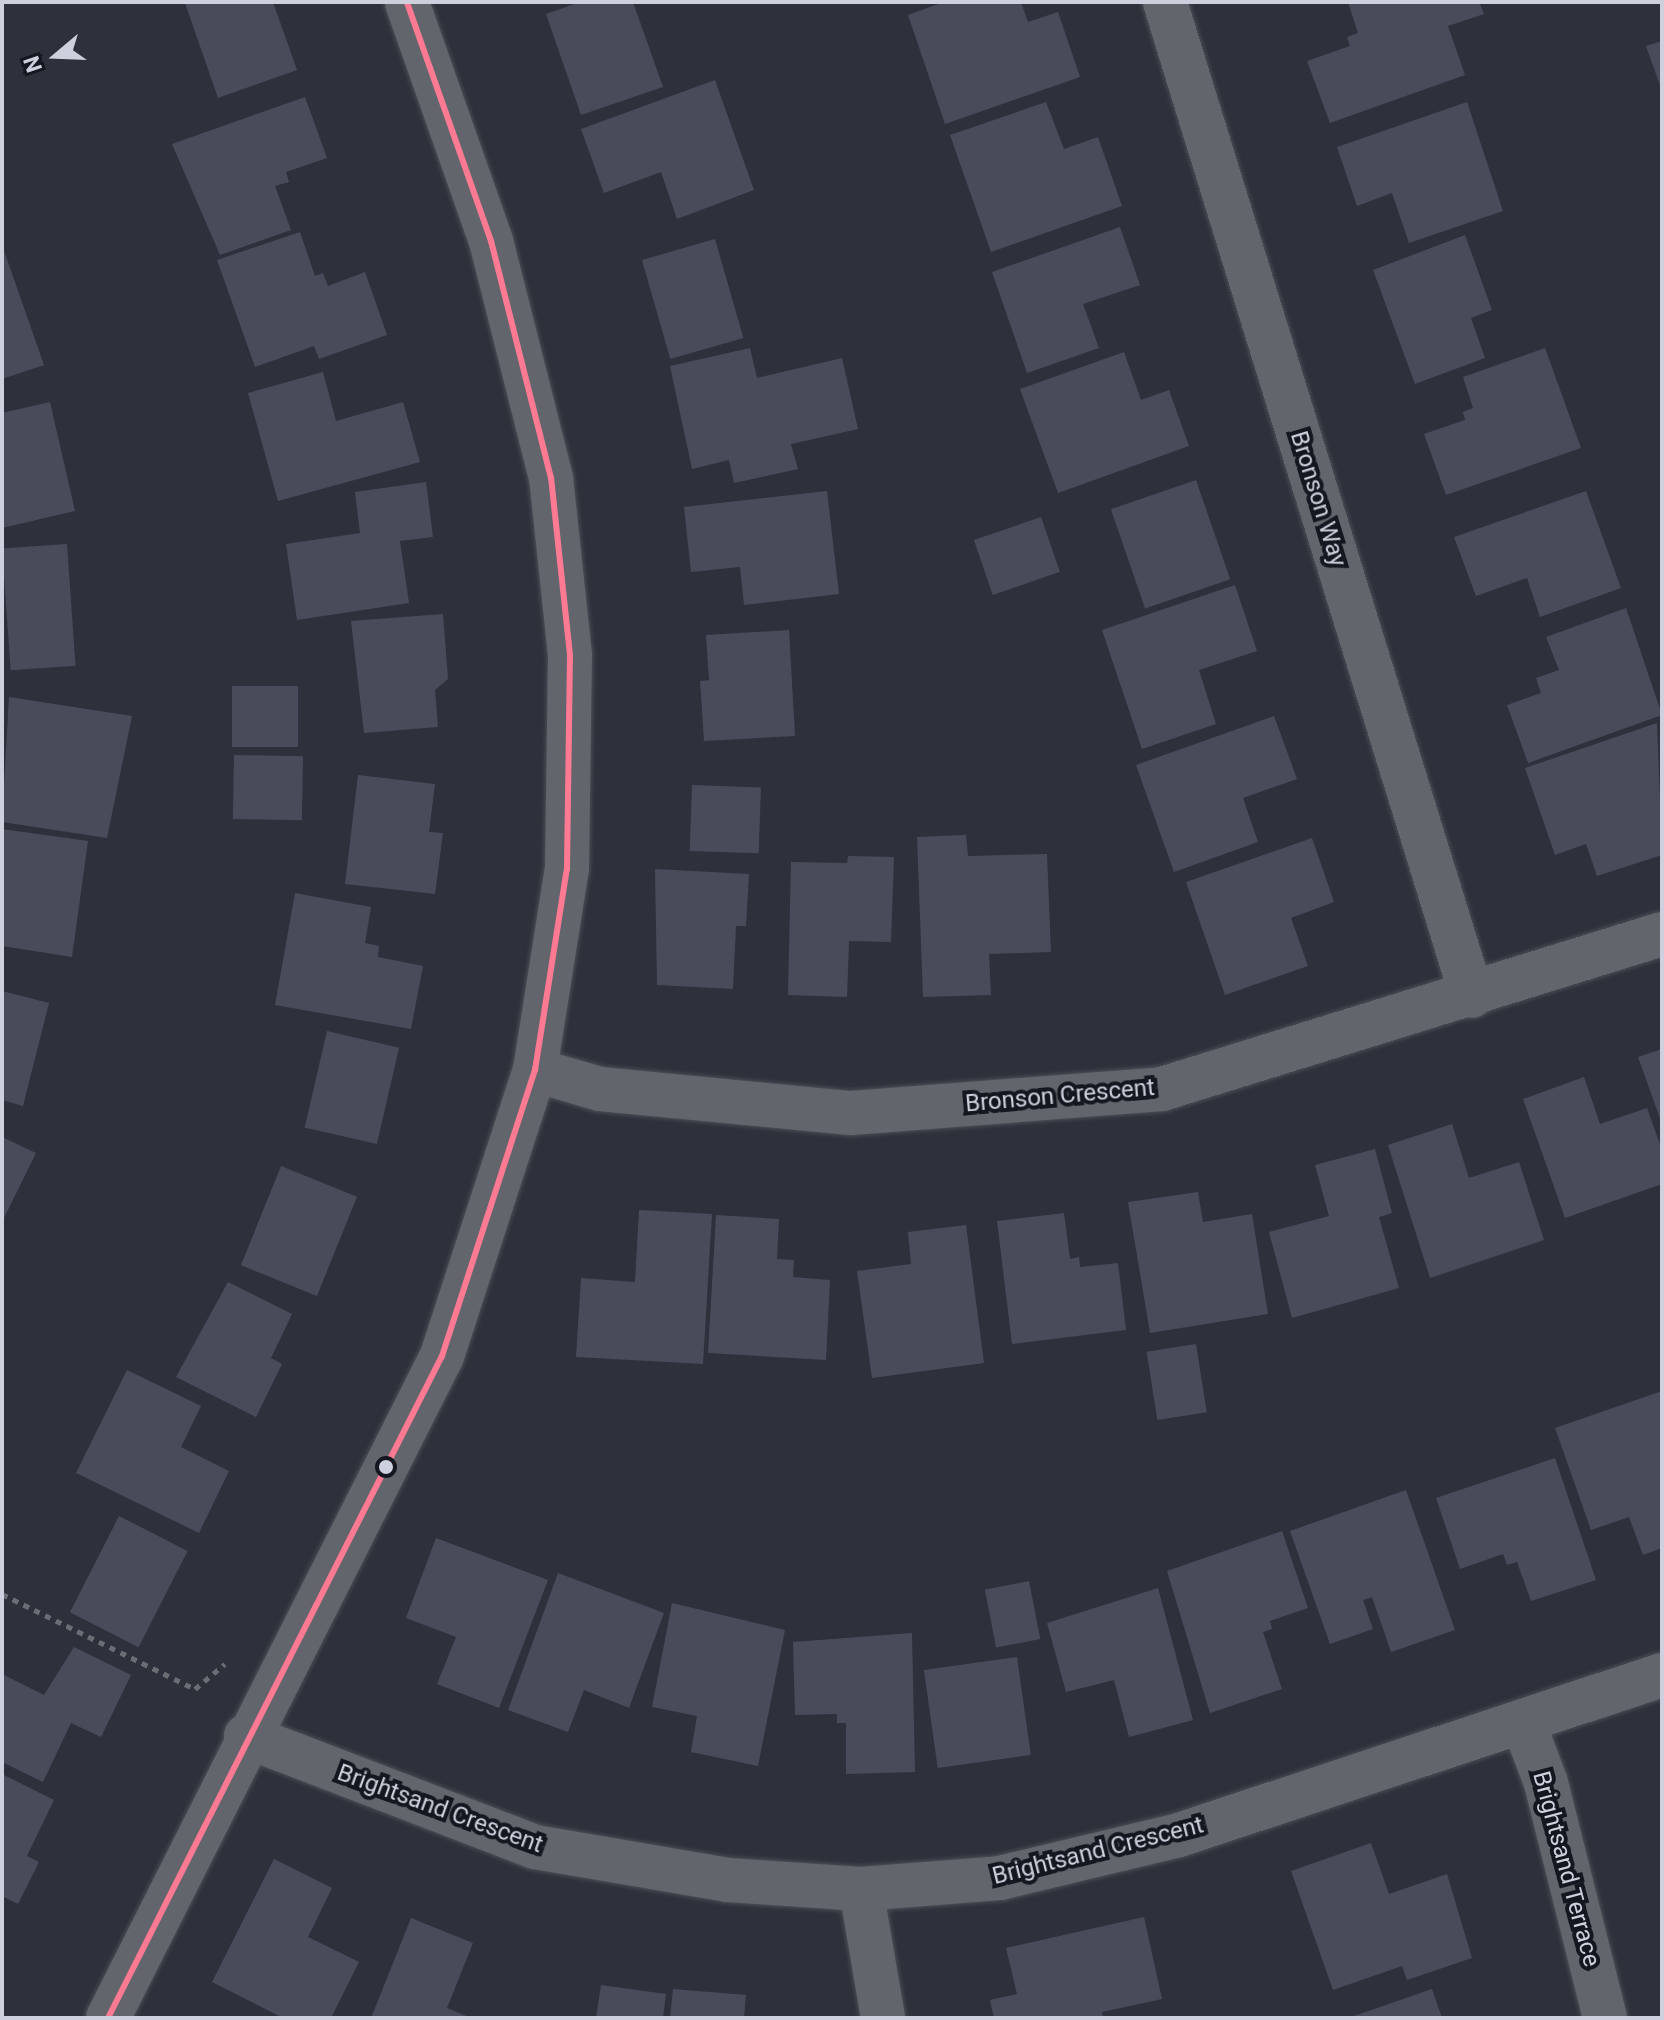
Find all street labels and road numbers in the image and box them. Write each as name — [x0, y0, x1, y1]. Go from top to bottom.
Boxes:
street label: Bronson Way — [1284, 428, 1352, 570]
street label: Bronson Crescent — [964, 1073, 1156, 1119]
street label: Brightsand Crescent — [333, 1758, 547, 1860]
street label: Brightsand Terrace — [1526, 1768, 1606, 1970]
street label: Brightsand Crescent — [989, 1811, 1207, 1891]

